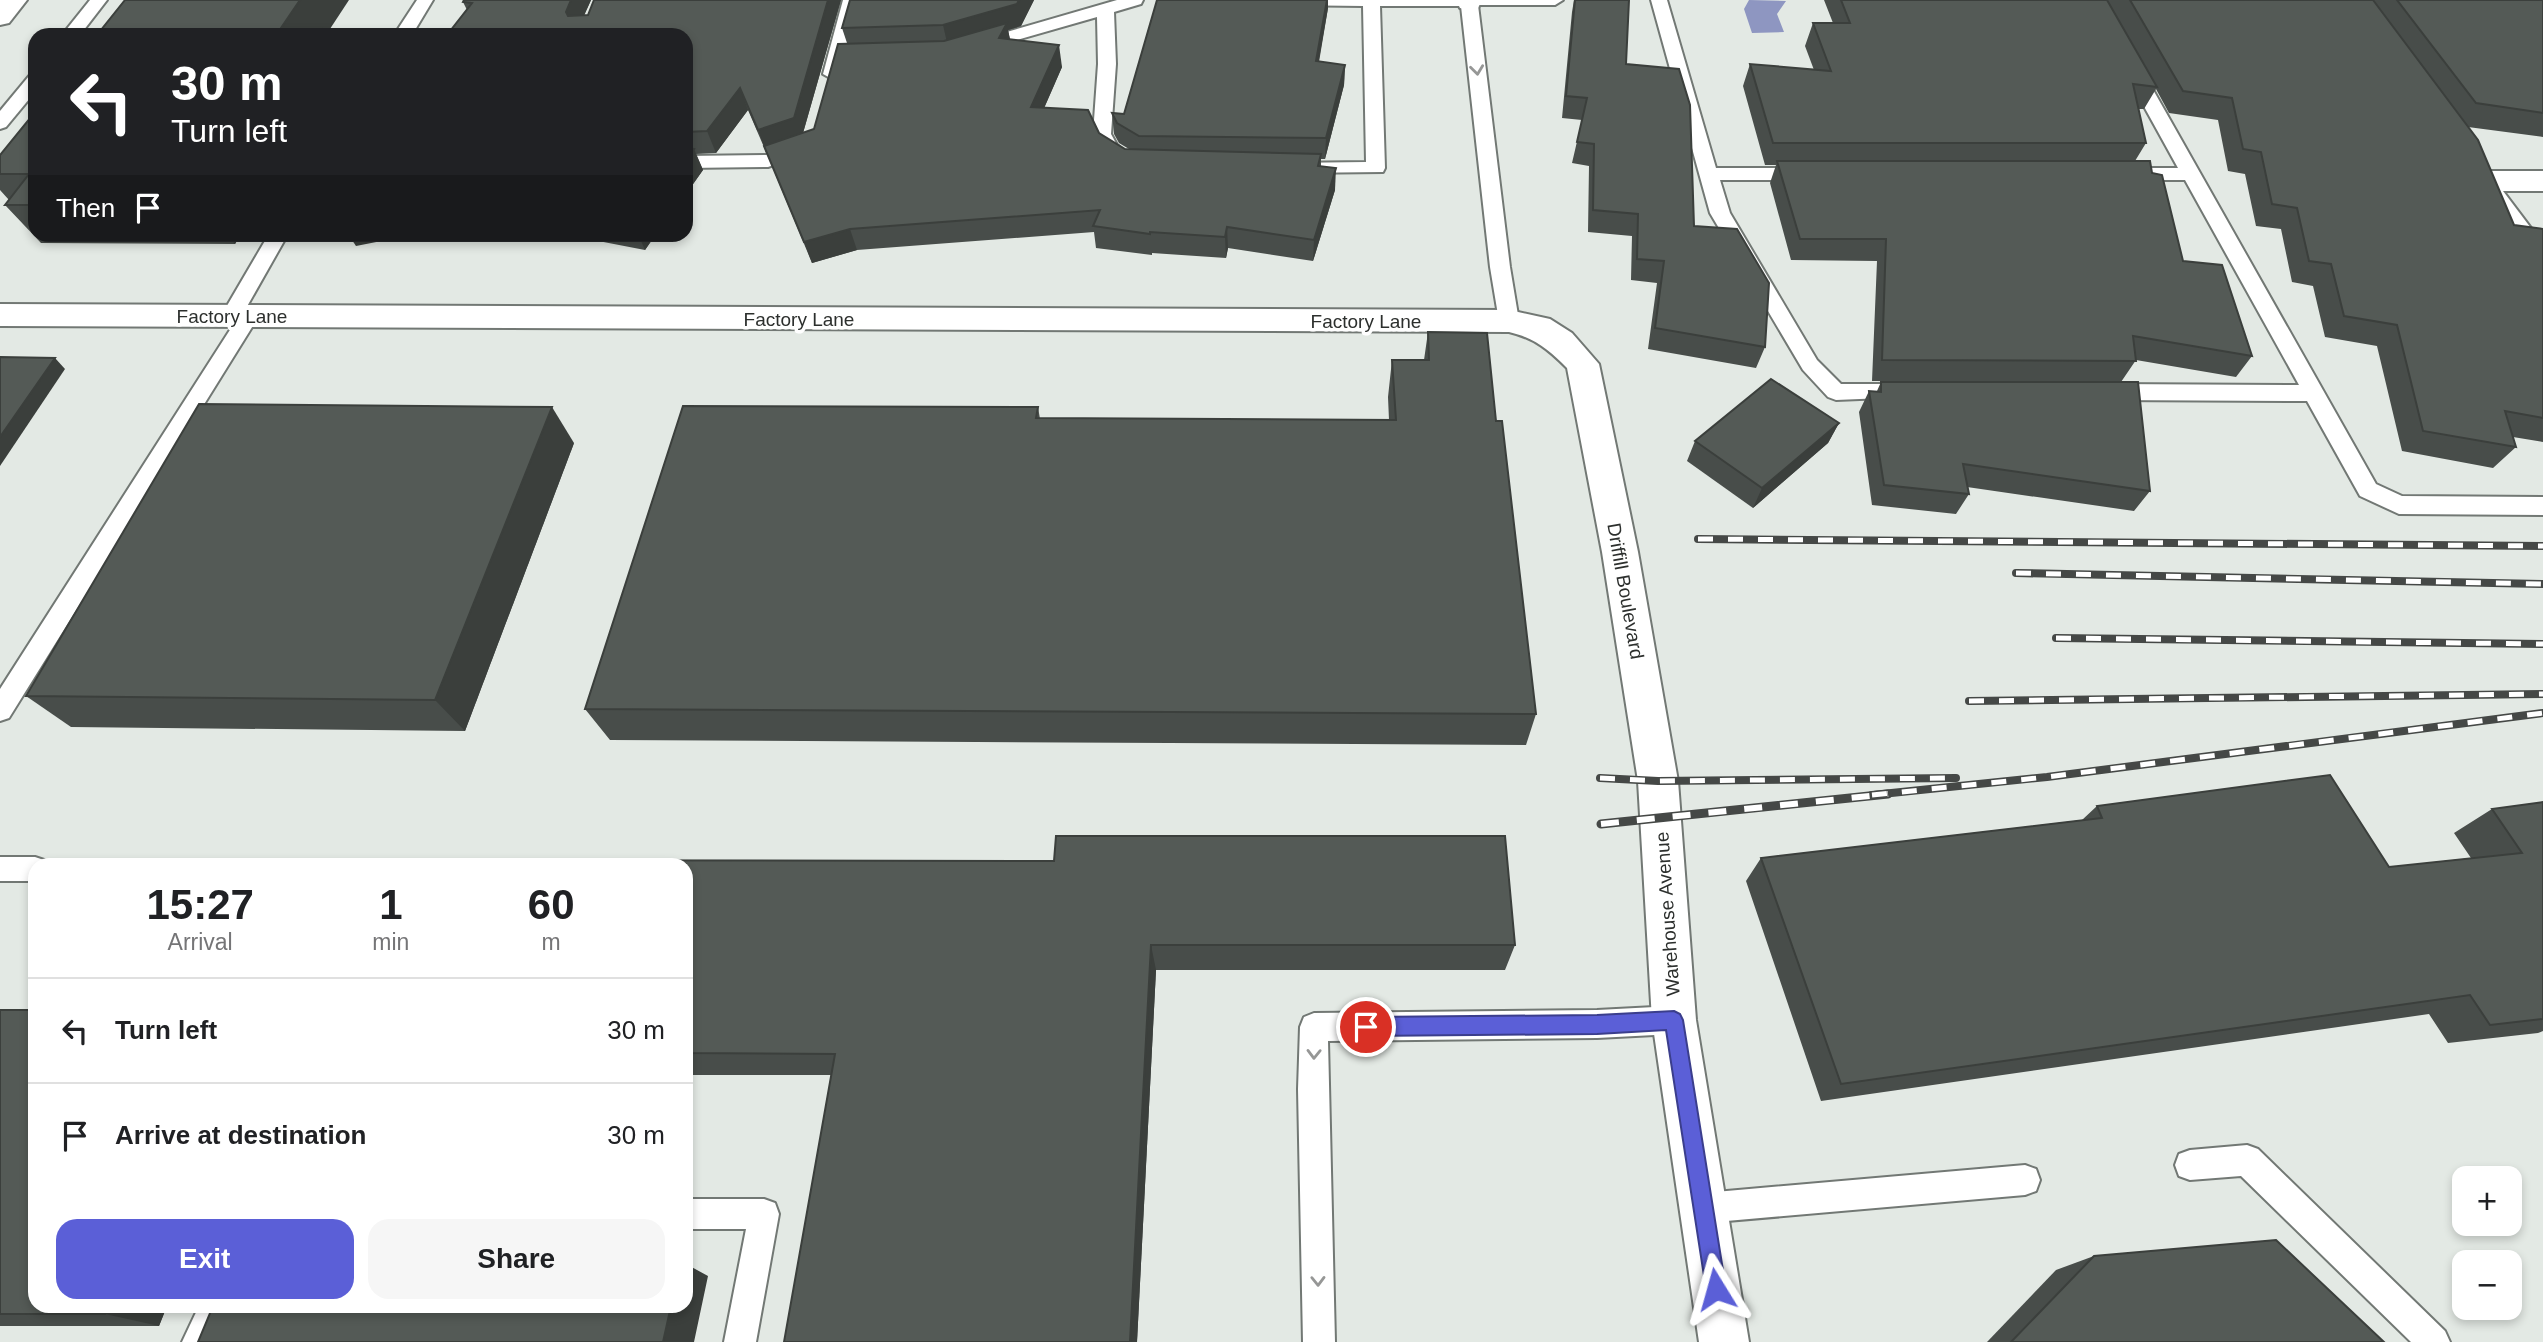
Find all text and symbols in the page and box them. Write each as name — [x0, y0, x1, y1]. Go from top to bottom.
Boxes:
icon: left — [56, 56, 147, 147]
text: 30 m — [171, 56, 283, 110]
one-way arrow — [1469, 65, 1484, 76]
text: Turn left — [171, 113, 287, 149]
icon: arrive — [129, 189, 167, 227]
text: Then — [56, 193, 115, 223]
street label: Factory Lane — [177, 306, 287, 327]
street label: Factory Lane — [744, 309, 854, 330]
street label: Factory Lane — [1311, 311, 1421, 332]
street label: Driffill Boulevard — [1603, 521, 1648, 661]
street label: Warehouse Avenue — [1651, 831, 1684, 997]
text: 15:27 — [146, 881, 254, 928]
text: 1 — [379, 881, 403, 928]
text: 60 — [528, 881, 575, 928]
text: Arrival — [168, 929, 233, 955]
text: min — [372, 929, 409, 955]
text: m — [542, 929, 561, 955]
pin — [1336, 997, 1396, 1057]
icon: arrive — [1347, 1008, 1385, 1046]
icon: left — [56, 1012, 94, 1050]
text: Turn left — [115, 1015, 217, 1045]
text: 30 m — [607, 1015, 665, 1045]
one-way arrow — [1306, 1049, 1321, 1060]
icon: arrive — [56, 1117, 94, 1155]
text: Arrive at destination — [115, 1120, 366, 1150]
text: 30 m — [607, 1120, 665, 1150]
map controls — [2452, 1166, 2522, 1320]
button: + — [2452, 1166, 2522, 1236]
button: Exit — [56, 1219, 354, 1299]
button: Share — [368, 1219, 665, 1299]
button: − — [2452, 1250, 2522, 1320]
position arrow — [1679, 1252, 1753, 1326]
one-way arrow — [1310, 1276, 1325, 1287]

